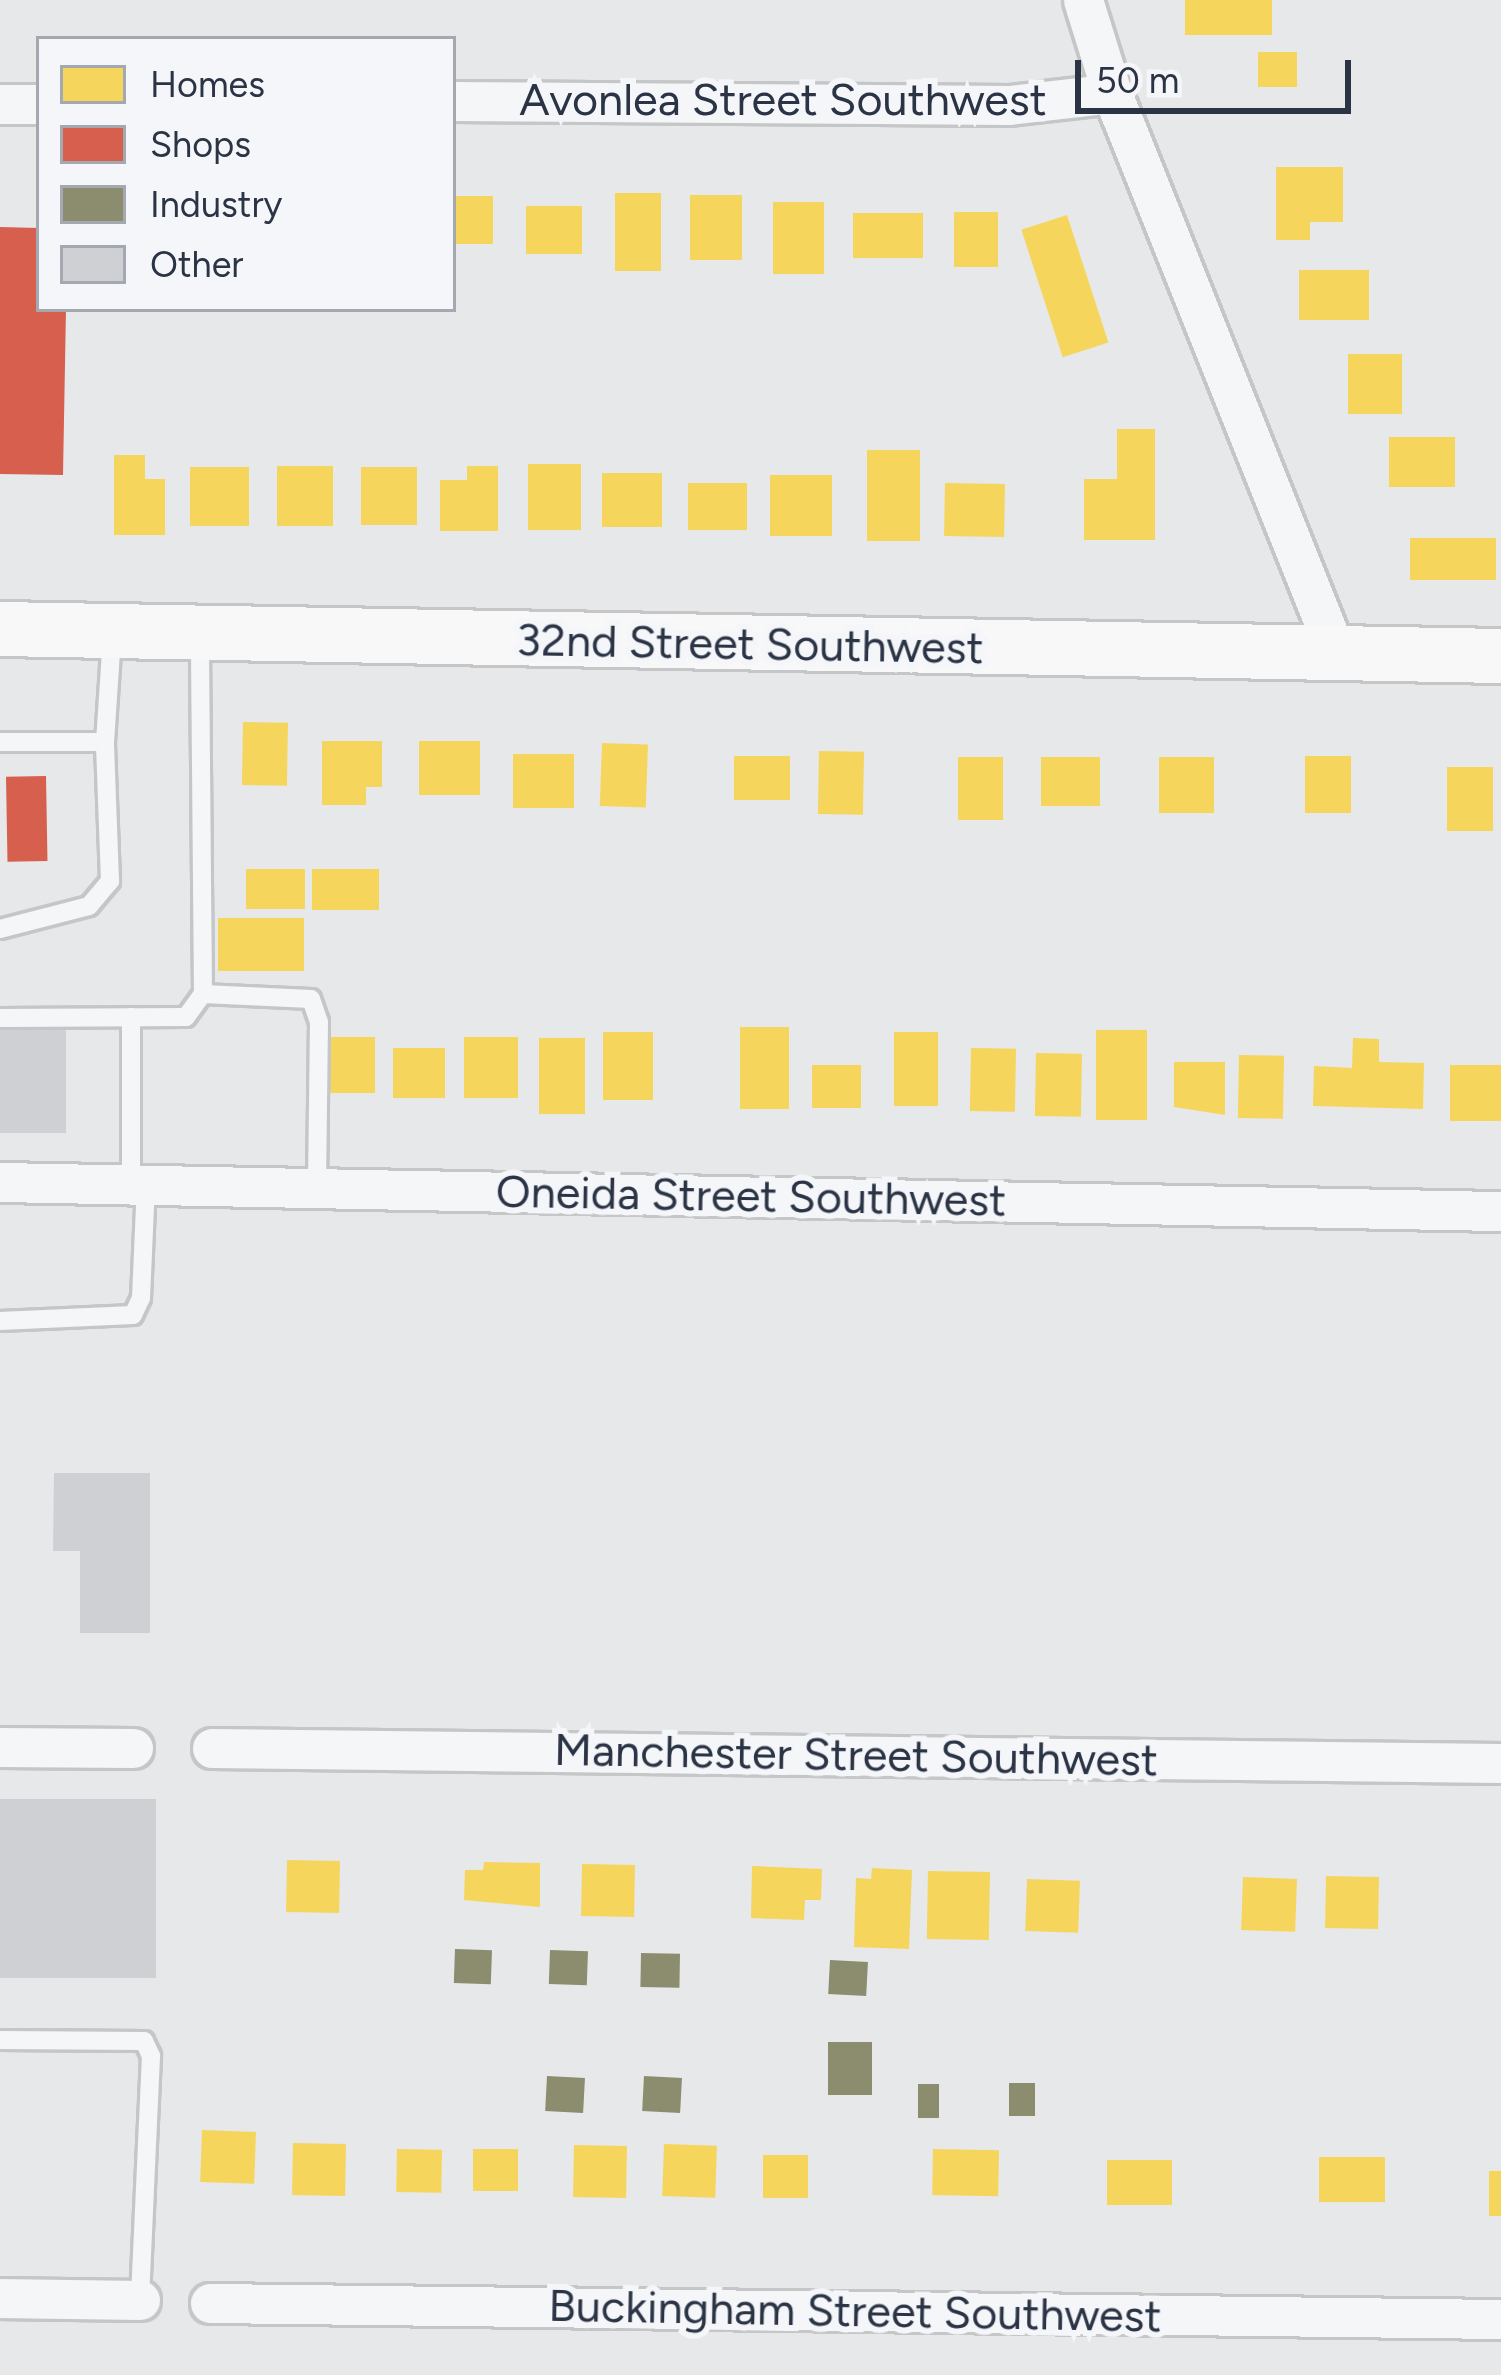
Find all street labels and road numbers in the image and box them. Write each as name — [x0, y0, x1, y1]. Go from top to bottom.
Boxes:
street label: Avonlea Street Southwest — [519, 73, 1047, 127]
street label: 32nd Street Southwest — [516, 613, 984, 675]
street label: Oneida Street Southwest — [495, 1165, 1007, 1227]
street label: Manchester Street Southwest — [554, 1723, 1158, 1787]
street label: Buckingham Street Southwest — [548, 2279, 1162, 2343]

